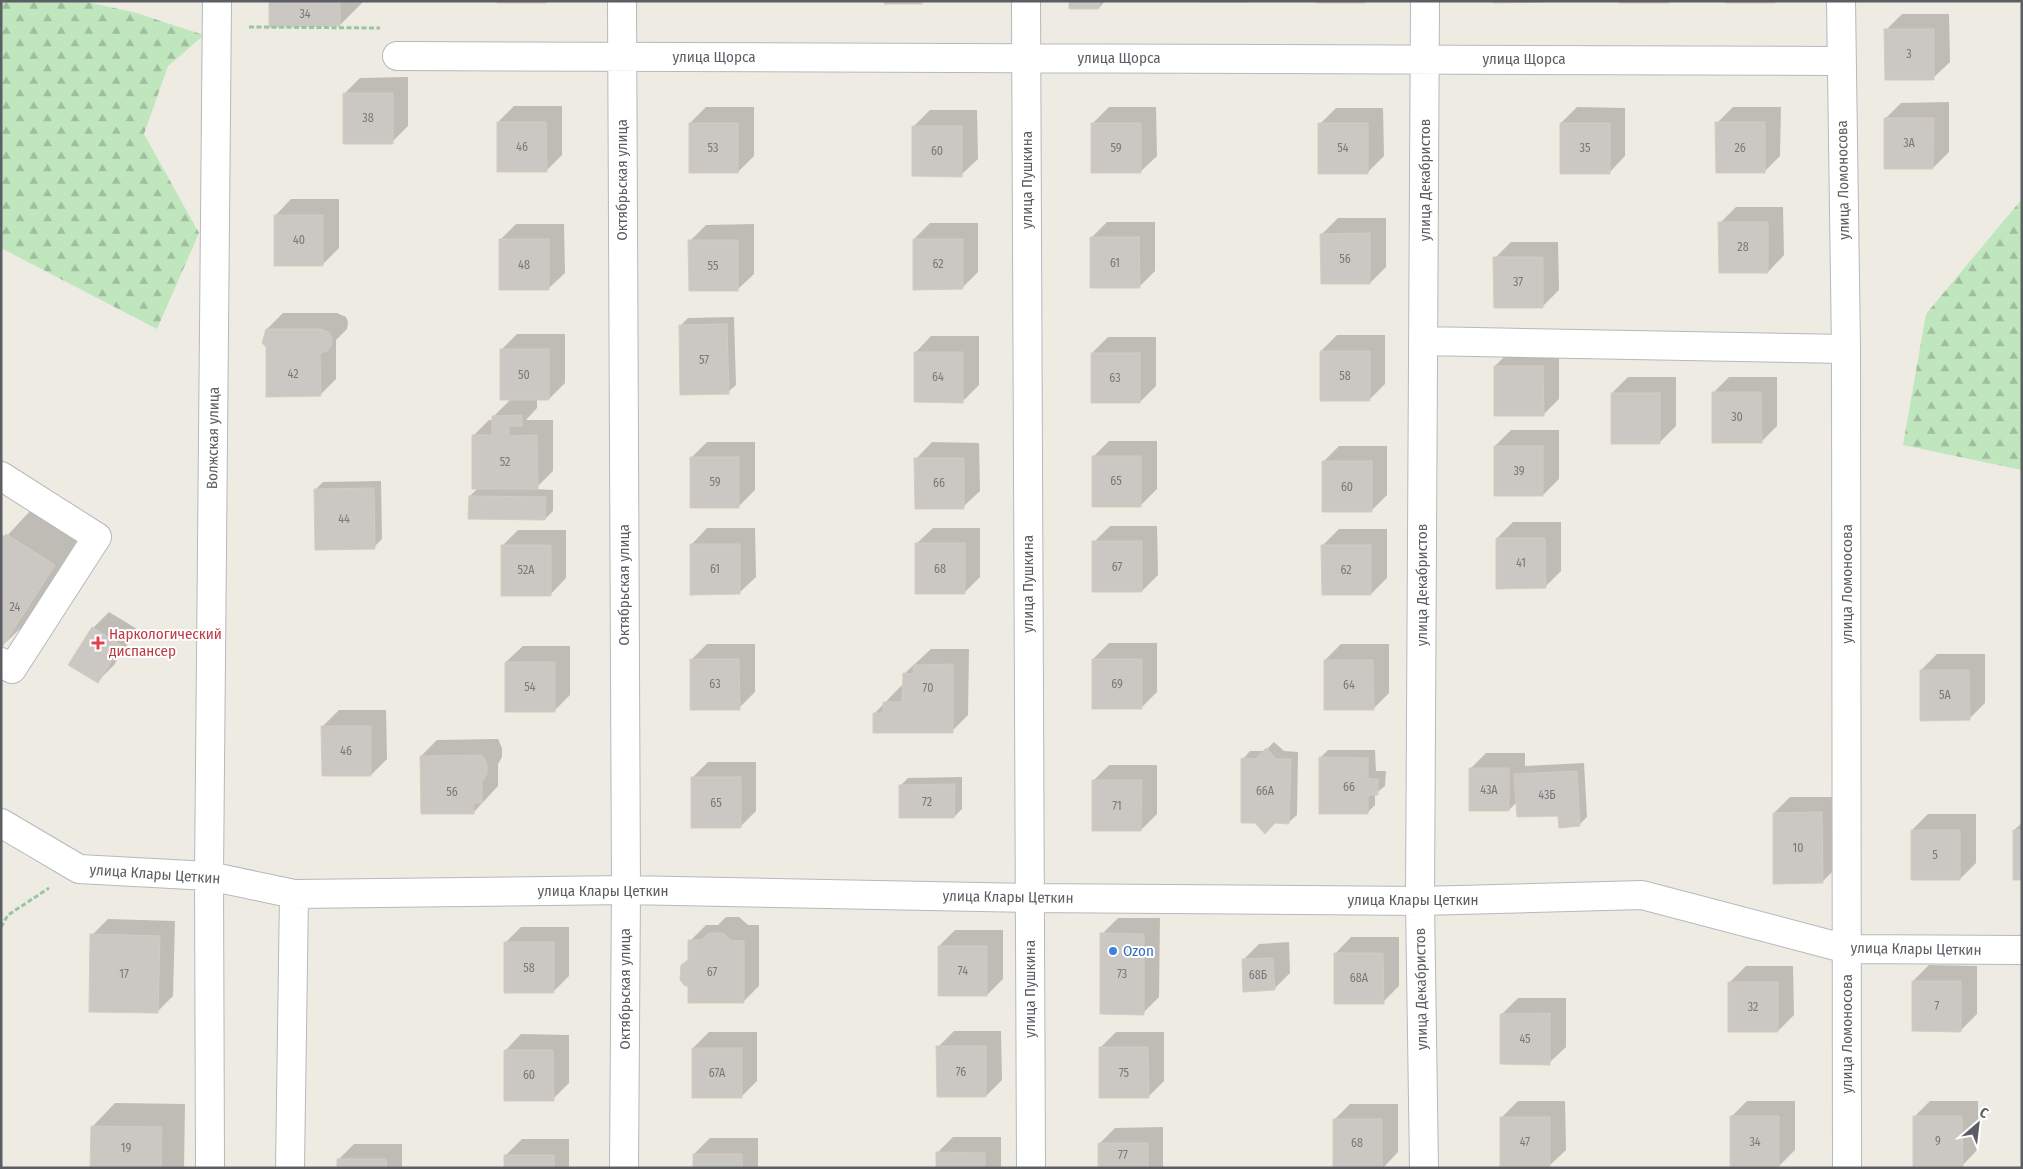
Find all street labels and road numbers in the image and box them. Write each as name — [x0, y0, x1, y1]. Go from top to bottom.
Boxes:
street label: улица Щорса — [672, 48, 756, 66]
street label: улица Щорса — [1077, 49, 1161, 67]
street label: улица Щорса — [1482, 50, 1566, 68]
street label: Октябрьская улица — [613, 119, 631, 241]
street label: улица Декабристов — [1416, 119, 1434, 241]
street label: улица Ломоносова — [1833, 120, 1853, 240]
street label: улица Пушкина — [1018, 131, 1036, 229]
street label: Волжская улица — [203, 387, 223, 489]
street label: Октябрьская улица — [615, 524, 633, 646]
street label: улица Декабристов — [1413, 524, 1431, 646]
street label: улица Ломоносова — [1838, 524, 1856, 644]
street label: улица Пушкина — [1019, 535, 1037, 633]
street label: улица Клары Цеткин — [89, 860, 221, 888]
street label: улица Клары Цеткин — [538, 882, 668, 900]
street label: улица Клары Цеткин — [942, 887, 1074, 907]
street label: улица Клары Цеткин — [1348, 891, 1478, 909]
street label: Октябрьская улица — [616, 928, 634, 1050]
street label: улица Декабристов — [1411, 928, 1431, 1050]
street label: улица Клары Цеткин — [1850, 939, 1982, 959]
street label: улица Пушкина — [1021, 940, 1039, 1038]
street label: улица Ломоносова — [1838, 974, 1856, 1094]

